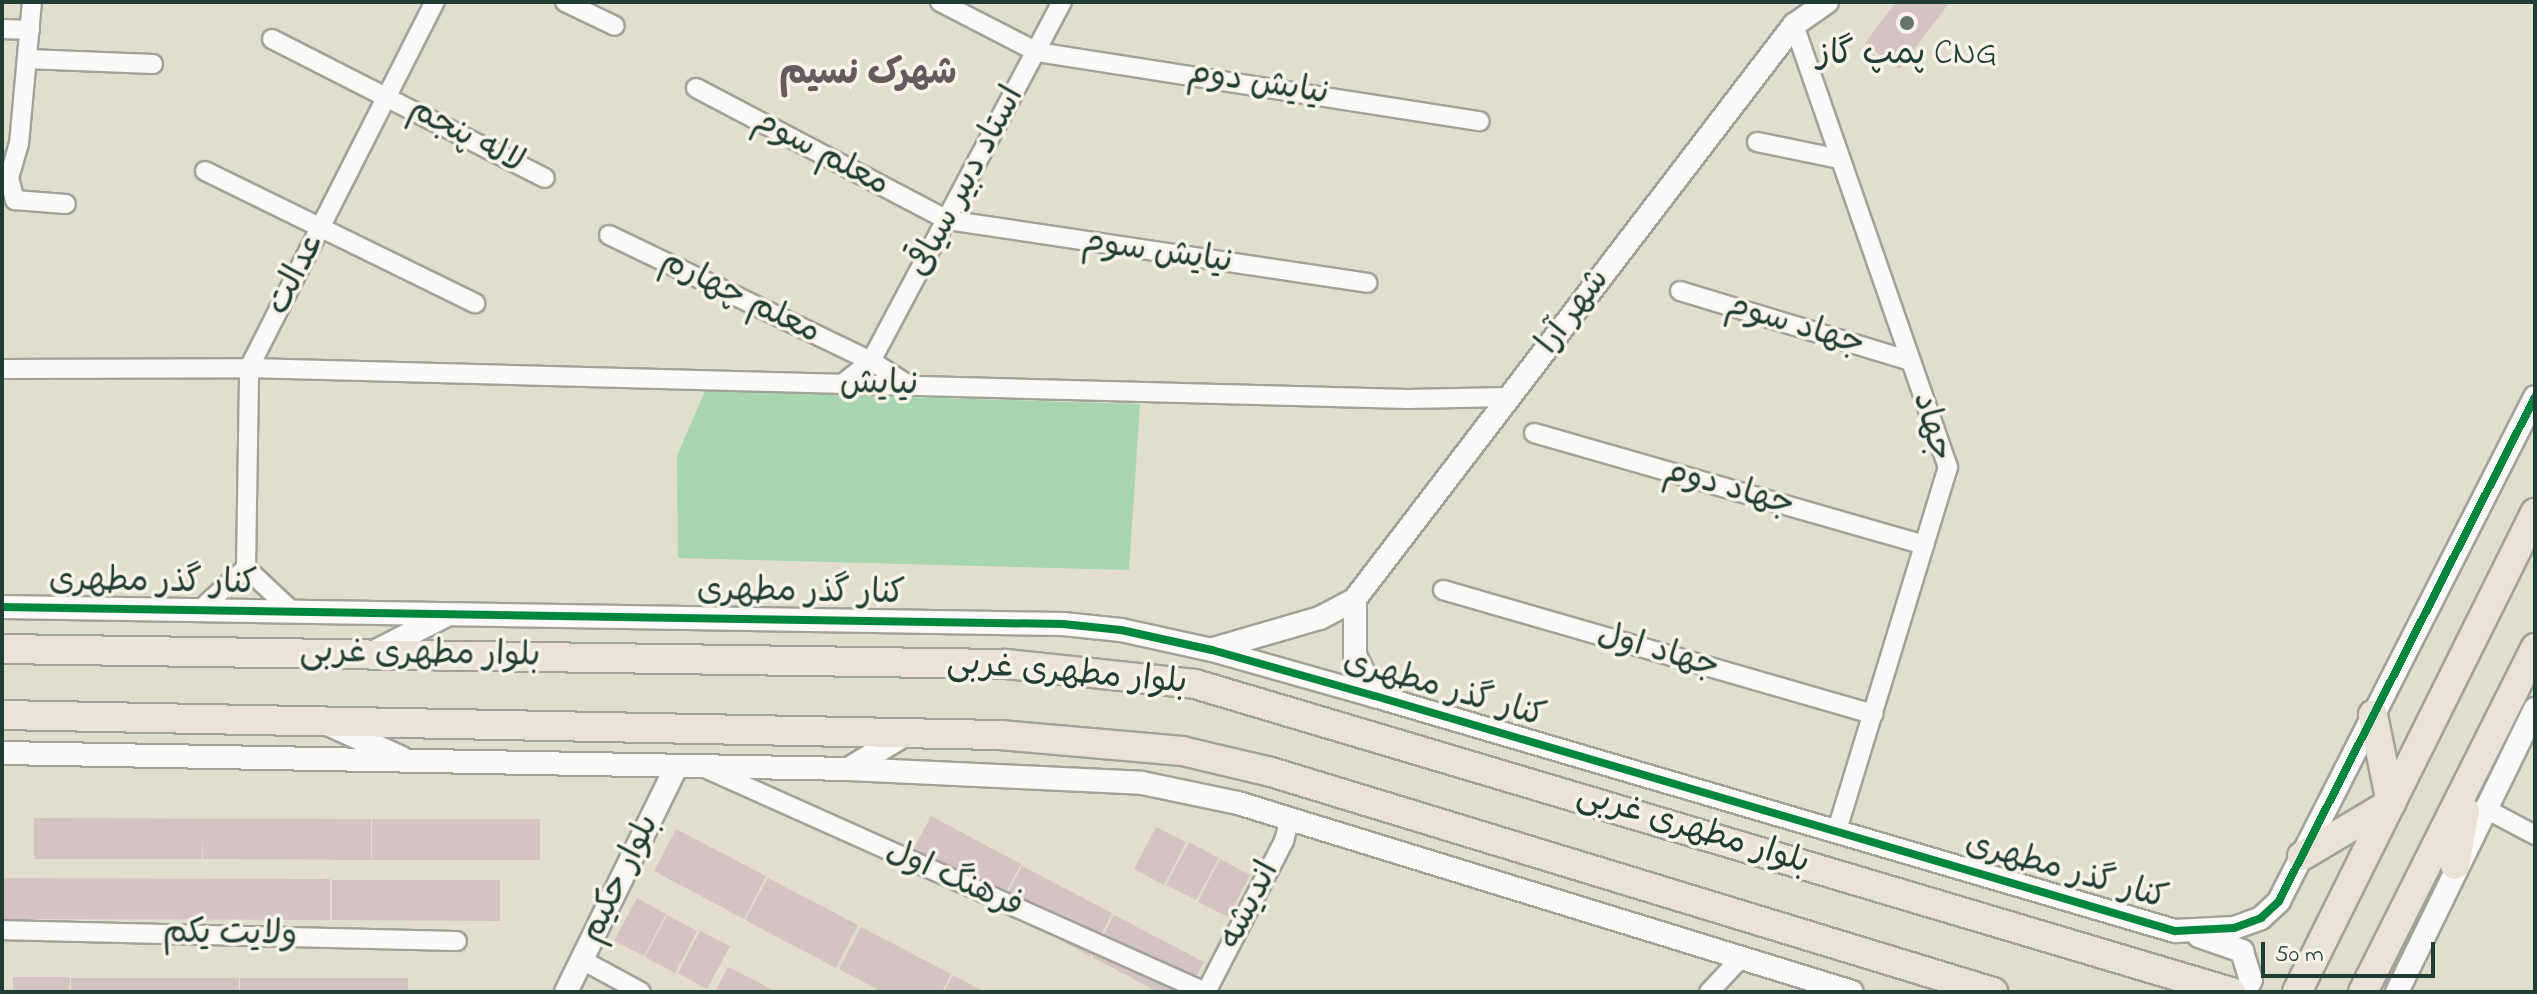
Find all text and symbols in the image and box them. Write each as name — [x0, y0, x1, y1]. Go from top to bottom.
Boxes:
marker: پمپ گاز CNG — [1898, 14, 1916, 32]
place label: پمپ گاز CNG — [1817, 36, 1997, 76]
district label: شهرک نسیم — [779, 53, 957, 97]
street label: نیایش دوم — [1185, 53, 1331, 115]
street label: استاد دبیر سیاقی — [900, 80, 1034, 284]
street label: لاله پنجم — [401, 90, 531, 184]
street label: معلم سوم — [746, 101, 896, 207]
street label: نیایش سوم — [1079, 222, 1235, 284]
street label: عدالت — [259, 226, 335, 322]
street label: معلم چهارم — [653, 242, 827, 354]
street label: شهر آرا — [1529, 261, 1619, 363]
street label: جهاد سوم — [1721, 286, 1869, 366]
street label: نيايش — [839, 364, 919, 406]
street label: جهاد — [1902, 388, 1960, 466]
street label: جهاد دوم — [1659, 451, 1799, 527]
street label: کنار گذر مطهری — [48, 561, 258, 605]
street label: کنار گذر مطهری — [696, 571, 906, 615]
street label: جهاد اول — [1592, 615, 1724, 689]
street label: بلوار مطهری غربی — [299, 633, 541, 677]
street label: کنار گذر مطهری — [1338, 642, 1550, 738]
street label: بلوار مطهری غربی — [945, 643, 1189, 705]
street label: بلوار مطهری غربی — [1572, 775, 1814, 885]
street label: بلوار حکیم — [573, 808, 669, 950]
street label: کنار گذر مطهری — [1960, 824, 2172, 920]
street label: فرهنگ اول — [879, 832, 1029, 928]
street label: اندیشه — [1211, 855, 1289, 957]
street label: ولایت یکم — [162, 913, 298, 957]
scale bar — [2265, 926, 2439, 976]
text: 50 m — [2275, 938, 2324, 973]

